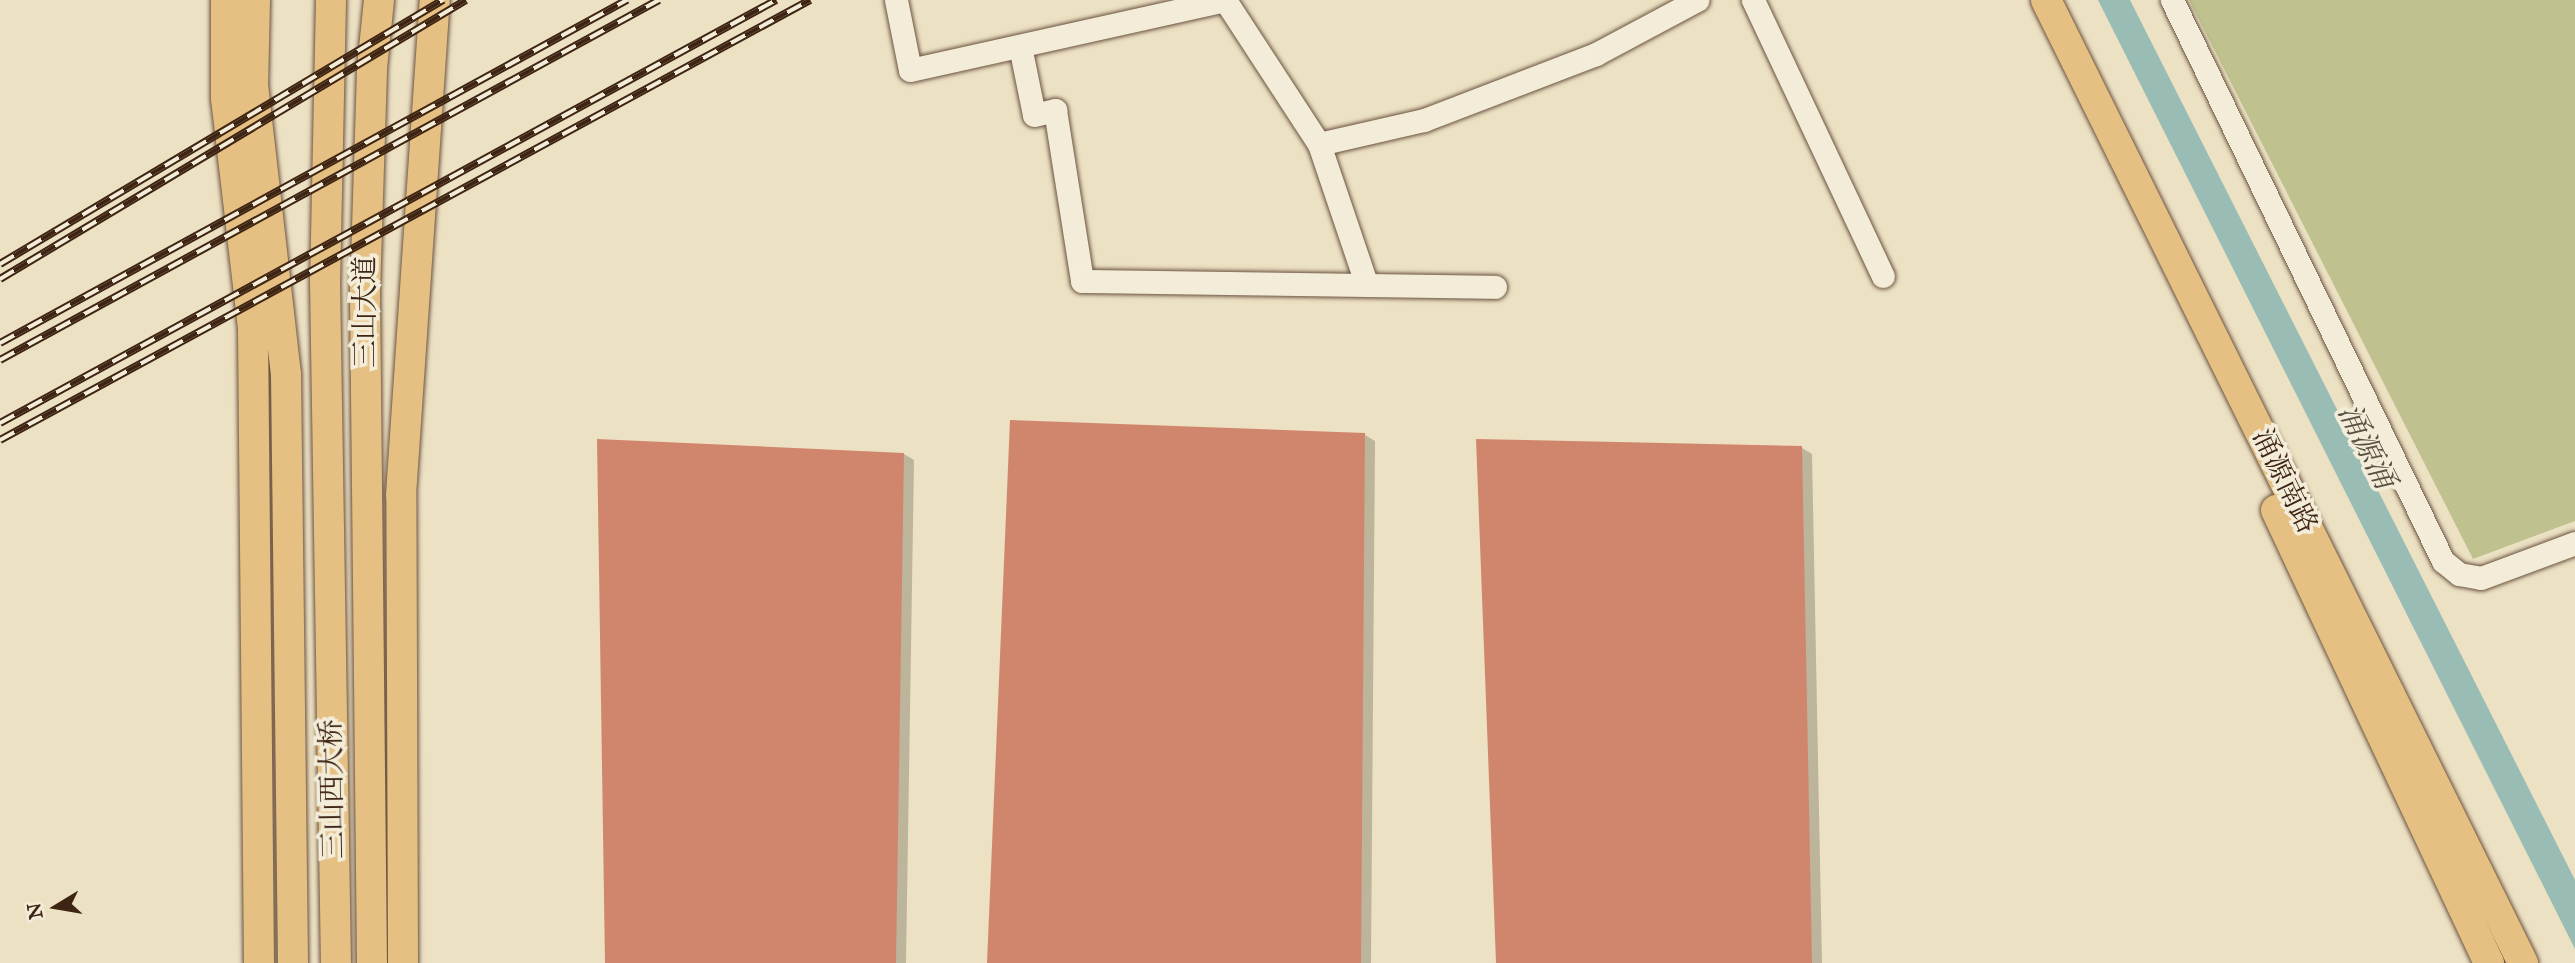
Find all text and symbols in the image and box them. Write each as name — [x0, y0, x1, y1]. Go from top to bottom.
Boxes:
street label: 三山大道 — [348, 256, 382, 368]
water label: 涌源涌 — [2331, 398, 2403, 494]
street label: 涌源南路 — [2245, 423, 2325, 539]
street label: 三山西大桥 — [314, 719, 350, 859]
north arrow — [21, 872, 91, 942]
text: N — [22, 901, 48, 921]

